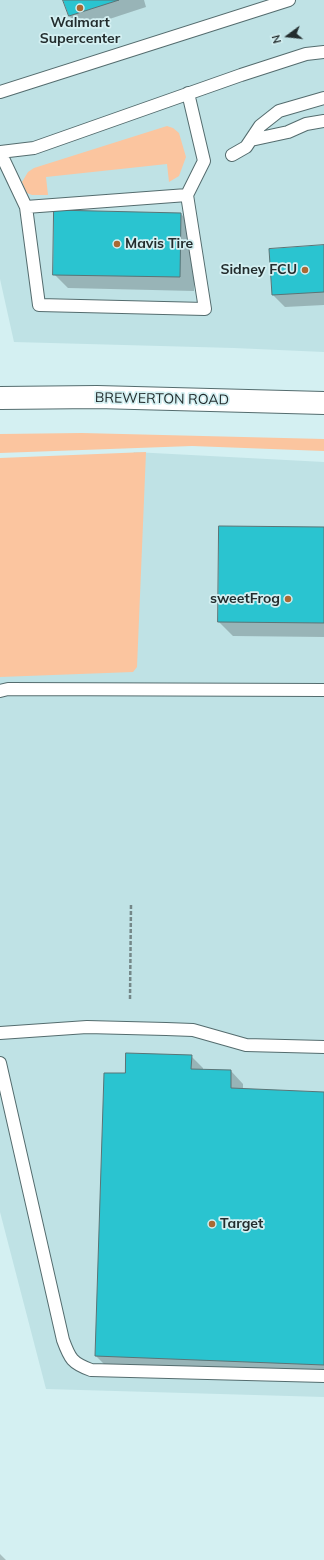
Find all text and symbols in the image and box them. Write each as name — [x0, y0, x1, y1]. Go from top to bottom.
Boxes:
marker: Walmart Supercenter — [75, 3, 85, 13]
place label: Walmart Supercenter — [40, 15, 120, 48]
north arrow — [268, 16, 308, 56]
text: N — [269, 33, 284, 45]
place label: Mavis Tire — [125, 236, 193, 252]
marker: Mavis Tire — [112, 239, 122, 249]
place label: Sidney FCU — [220, 262, 297, 278]
marker: Sidney FCU — [300, 265, 310, 275]
street label: BREWERTON ROAD — [95, 389, 229, 409]
place label: sweetFrog — [210, 591, 280, 607]
marker: sweetFrog — [283, 594, 293, 604]
place label: Target — [220, 1216, 263, 1232]
marker: Target — [207, 1219, 217, 1229]

